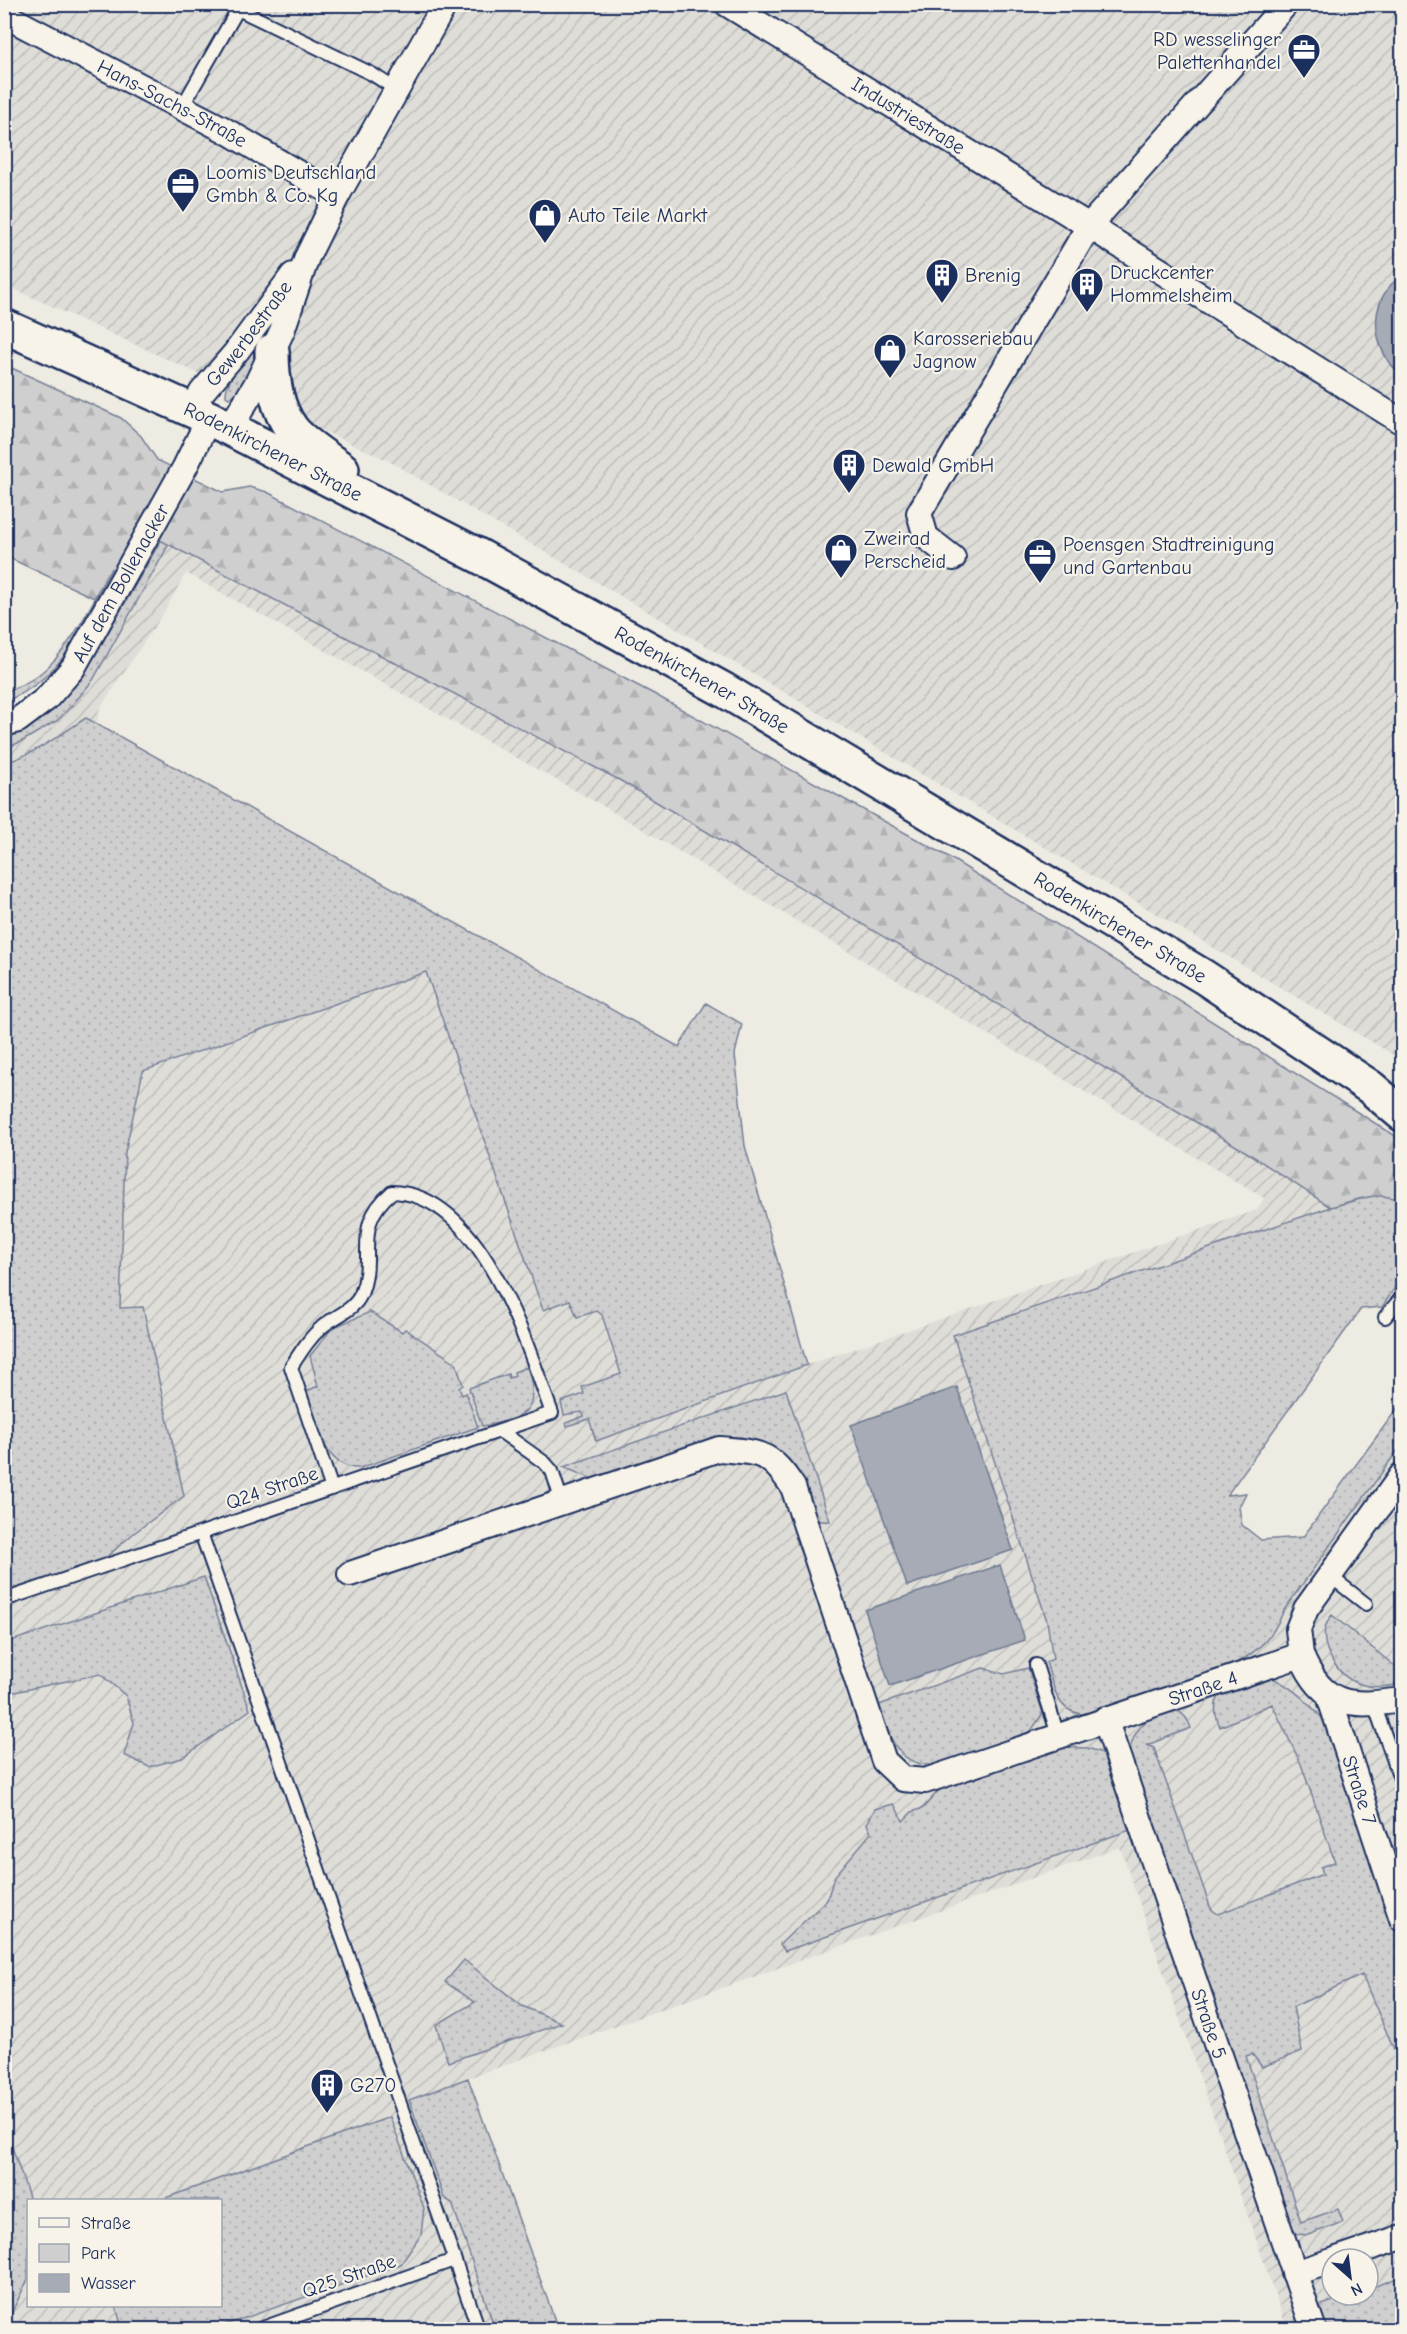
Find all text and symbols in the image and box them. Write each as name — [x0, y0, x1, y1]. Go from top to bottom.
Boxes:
place label: RD wesselinger Palettenhandel — [1153, 28, 1281, 74]
office icon: RD wesselinger Palettenhandel — [1286, 32, 1322, 79]
street label: Hans-Sachs-Straße — [94, 54, 251, 152]
street label: Industriestraße — [848, 72, 970, 159]
place label: Loomis Deutschland Gmbh & Co. Kg — [206, 161, 376, 207]
office icon: Loomis Deutschland Gmbh & Co. Kg — [165, 166, 201, 213]
shop icon: Auto Teile Markt — [527, 197, 563, 244]
place label: Auto Teile Markt — [568, 204, 708, 227]
building icon: Brenig — [924, 257, 960, 304]
place label: Druckcenter Hommelsheim — [1110, 261, 1233, 307]
place label: Brenig — [965, 264, 1021, 287]
building icon: Druckcenter Hommelsheim — [1069, 266, 1105, 313]
street label: Gewerbestraße — [201, 276, 296, 391]
place label: Karosseriebau Jagnow — [913, 327, 1033, 373]
shop icon: Karosseriebau Jagnow — [872, 332, 908, 379]
street label: Rodenkirchener Straße — [180, 397, 366, 506]
building icon: Dewald GmbH — [831, 447, 867, 494]
place label: Dewald GmbH — [872, 454, 994, 477]
street label: Auf dem Bollenacker — [67, 500, 174, 666]
place label: Zweirad Perscheid — [864, 527, 946, 573]
shop icon: Zweirad Perscheid — [823, 532, 859, 579]
place label: Poensgen Stadtreinigung und Gartenbau — [1063, 533, 1275, 579]
office icon: Poensgen Stadtreinigung und Gartenbau — [1022, 537, 1058, 584]
street label: Rodenkirchener Straße — [611, 621, 794, 738]
street label: Rodenkirchener Straße — [1030, 867, 1211, 987]
street label: Q24 Straße — [223, 1461, 321, 1515]
street label: Straße 4 — [1165, 1666, 1240, 1710]
street label: Straße 7 — [1338, 1753, 1382, 1828]
street label: Straße 5 — [1187, 1986, 1232, 2062]
building icon: G270 — [309, 2067, 345, 2114]
place label: G270 — [350, 2074, 396, 2097]
legend — [27, 2199, 222, 2307]
text: Straße — [81, 2213, 131, 2234]
text: Park — [81, 2243, 116, 2264]
north arrow — [1320, 2247, 1380, 2307]
street label: Q25 Straße — [299, 2249, 399, 2303]
text: Wasser — [81, 2273, 137, 2294]
text: N — [1348, 2279, 1365, 2300]

